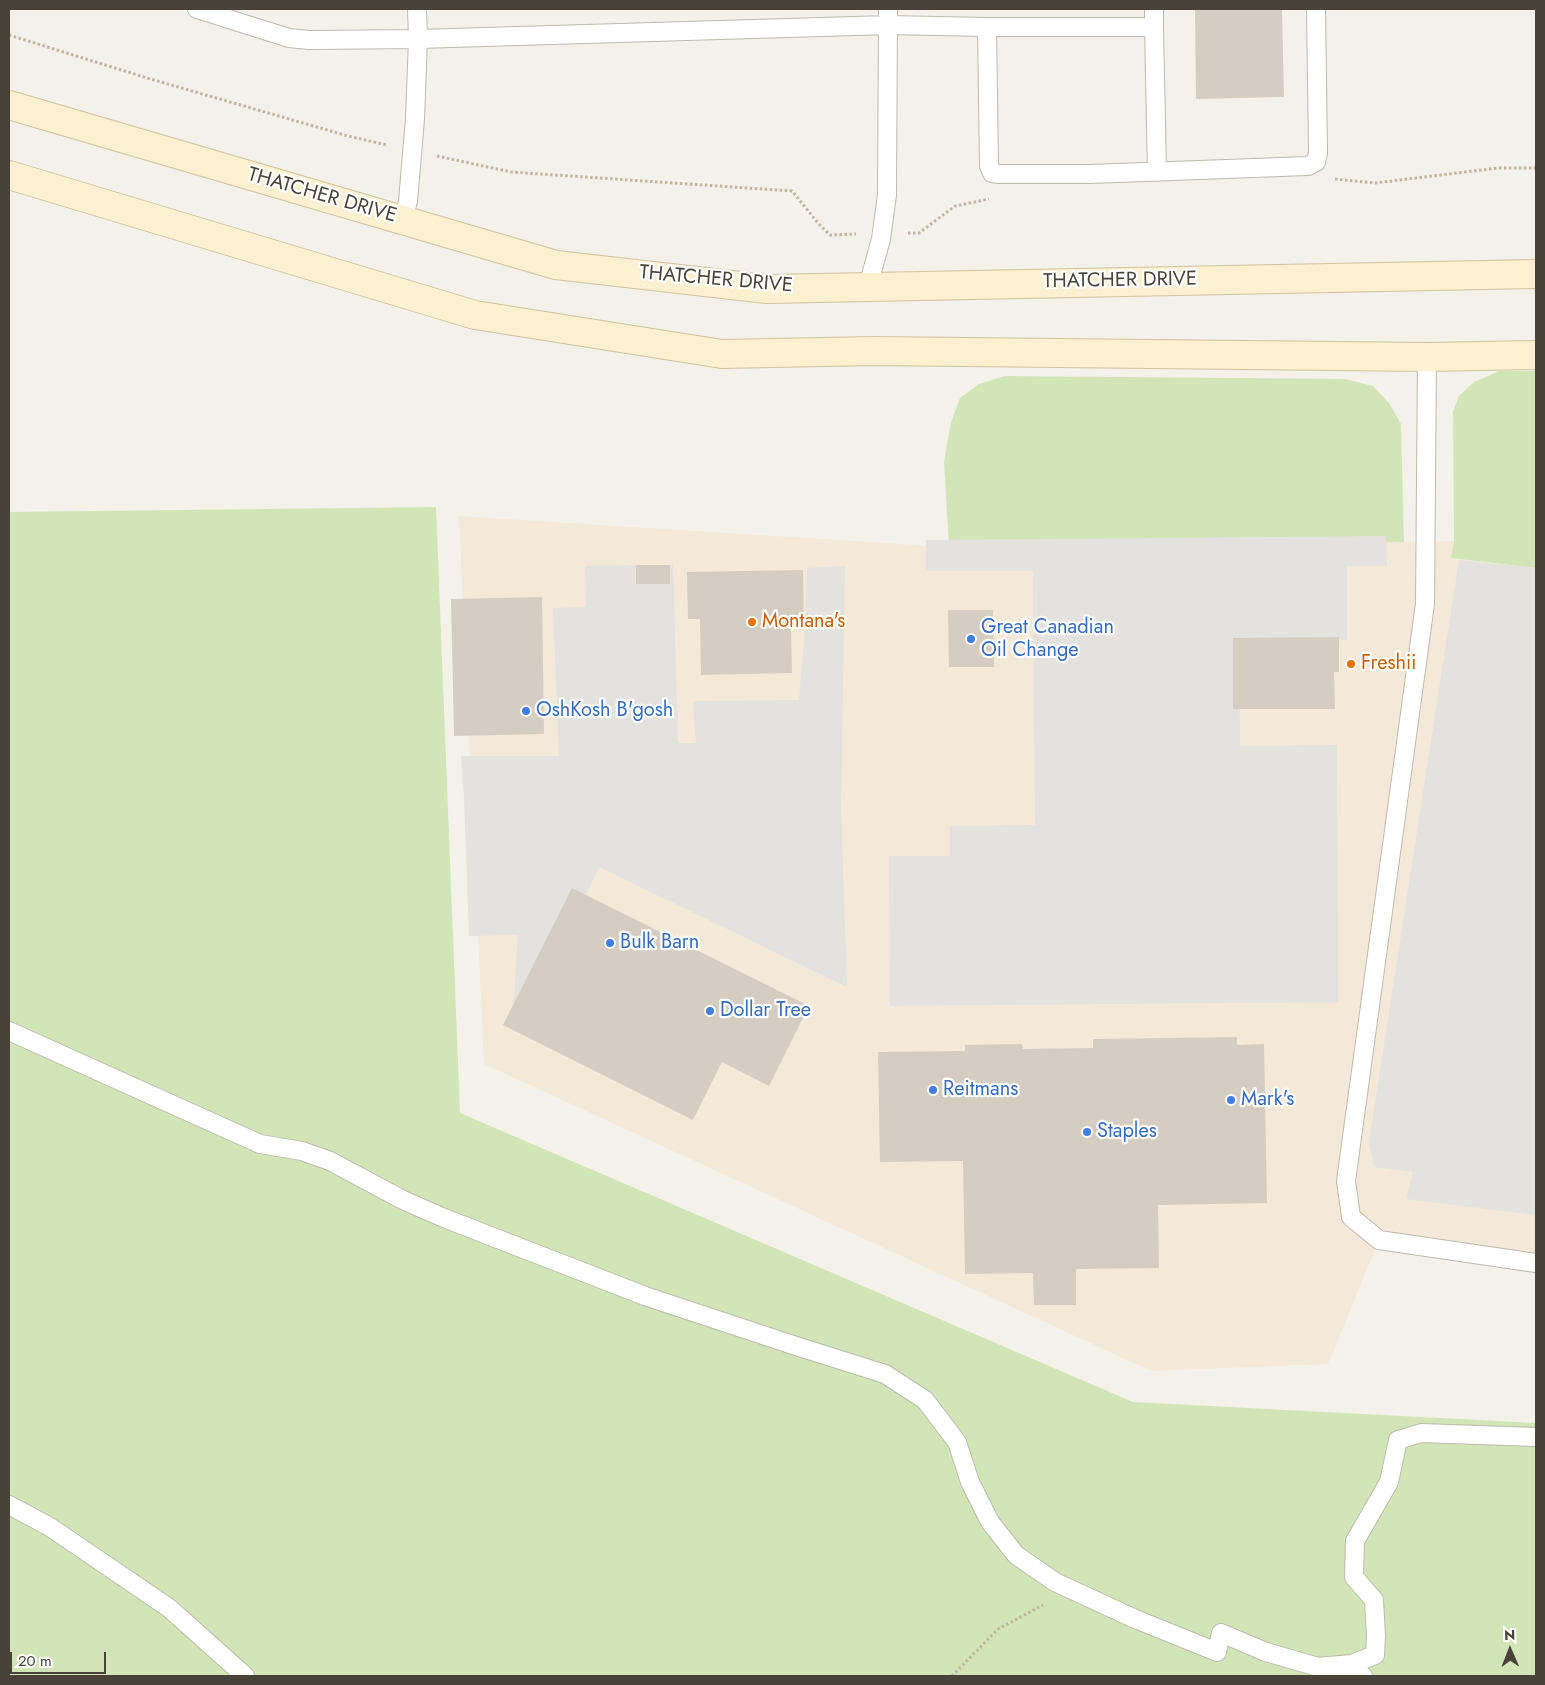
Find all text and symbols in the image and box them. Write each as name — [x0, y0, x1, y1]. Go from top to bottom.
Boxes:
street label: THATCHER DRIVE — [245, 163, 399, 229]
street label: THATCHER DRIVE — [638, 261, 794, 299]
street label: THATCHER DRIVE — [1043, 268, 1197, 294]
place label: Montana's — [762, 610, 845, 634]
marker: Montana's — [746, 616, 758, 628]
place label: Great Canadian Oil Change — [981, 616, 1114, 663]
marker: Great Canadian Oil Change — [965, 633, 977, 645]
place label: Freshii — [1361, 652, 1416, 676]
marker: Freshii — [1345, 658, 1357, 670]
place label: OshKosh B'gosh — [536, 699, 673, 723]
marker: OshKosh B'gosh — [520, 705, 532, 717]
place label: Bulk Barn — [620, 931, 699, 955]
marker: Bulk Barn — [604, 937, 616, 949]
place label: Dollar Tree — [720, 999, 811, 1023]
marker: Dollar Tree — [704, 1005, 716, 1017]
place label: Reitmans — [943, 1078, 1018, 1102]
marker: Reitmans — [927, 1084, 939, 1096]
place label: Mark's — [1241, 1088, 1294, 1112]
marker: Mark's — [1225, 1094, 1237, 1106]
place label: Staples — [1097, 1120, 1157, 1144]
marker: Staples — [1081, 1126, 1093, 1138]
north arrow — [1485, 1625, 1535, 1675]
text: N — [1504, 1625, 1515, 1645]
scale bar — [12, 1642, 109, 1674]
text: 20 m — [18, 1650, 52, 1672]

